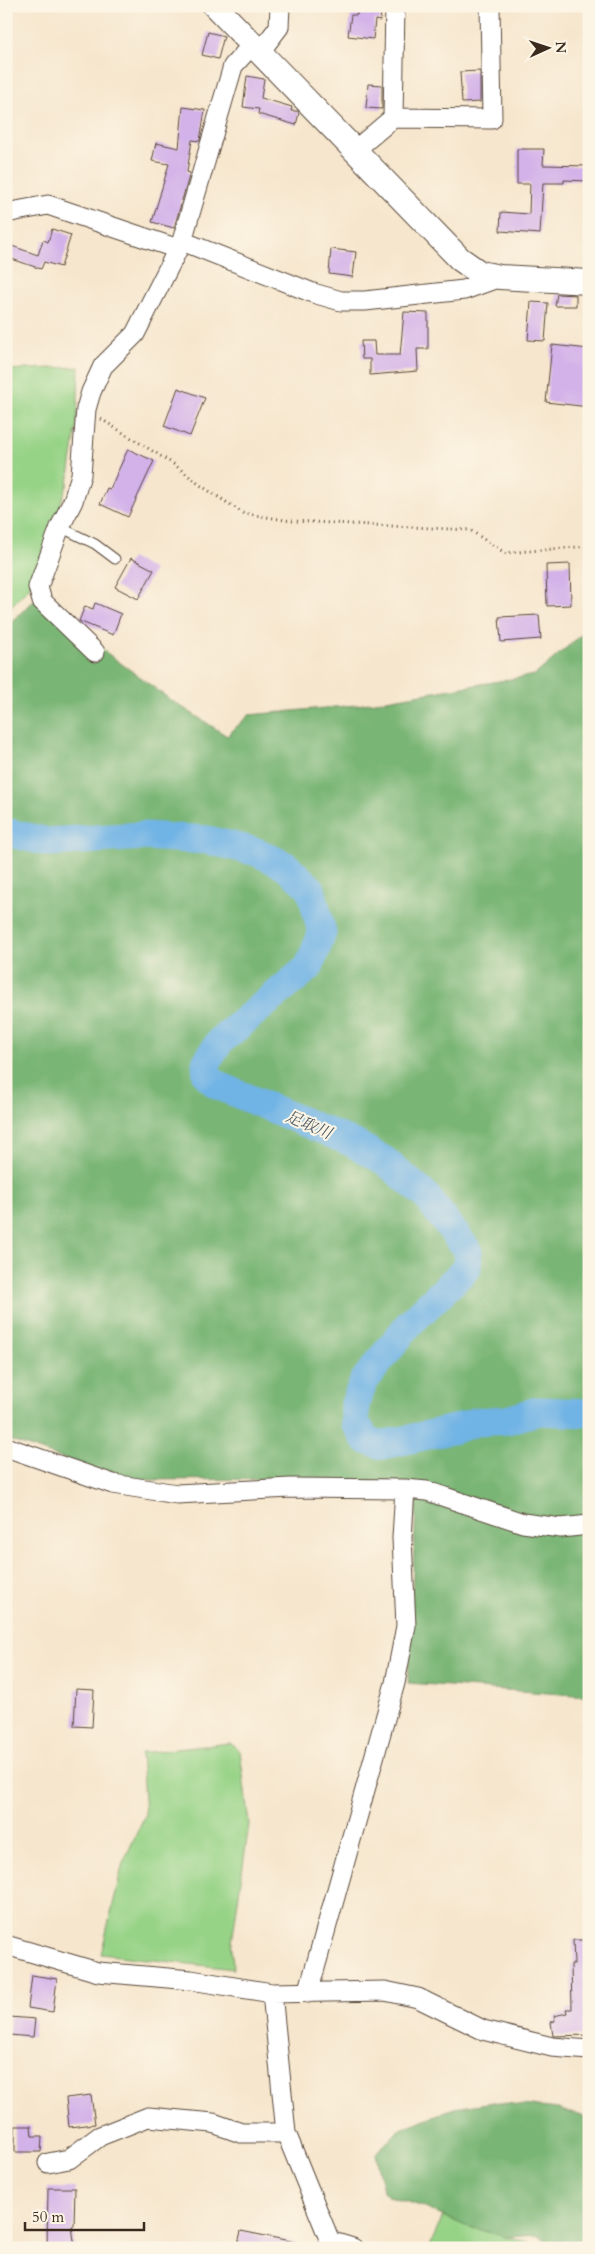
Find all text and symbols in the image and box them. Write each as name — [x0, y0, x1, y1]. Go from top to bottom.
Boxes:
north arrow — [522, 22, 572, 72]
text: N — [551, 41, 570, 54]
water label: 足取川 — [282, 1105, 337, 1145]
scale bar — [25, 2199, 144, 2231]
text: 50 m — [32, 2207, 64, 2227]

